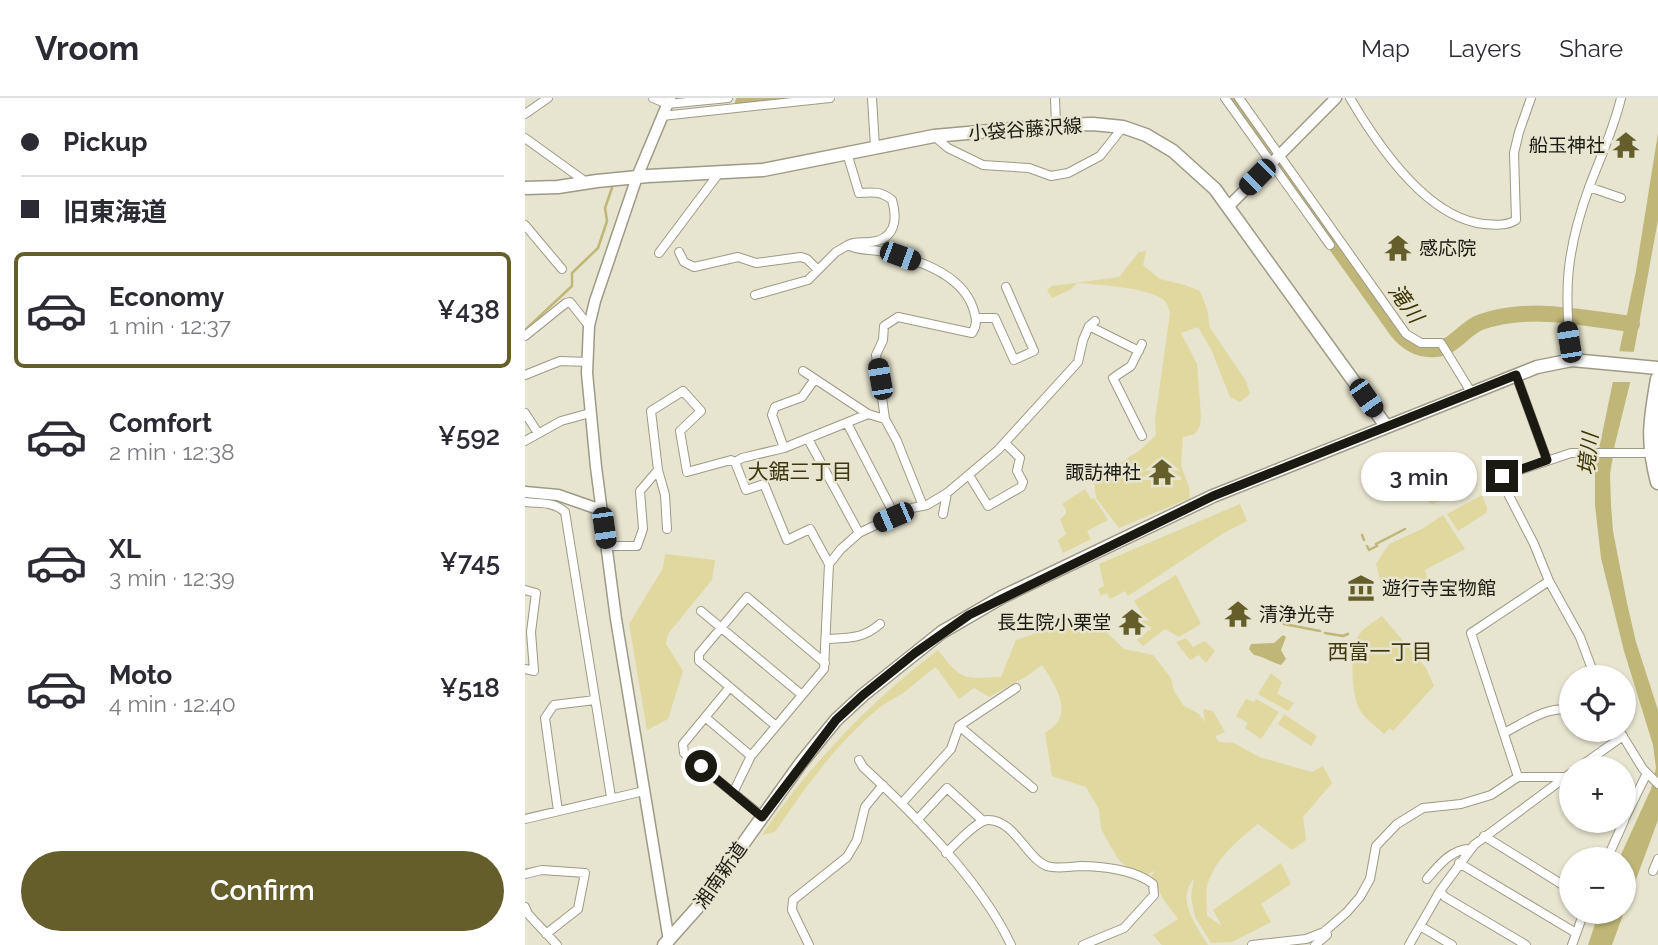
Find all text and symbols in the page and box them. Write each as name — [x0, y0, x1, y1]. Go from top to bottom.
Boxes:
text: Vroom — [35, 29, 139, 68]
text: Map — [1361, 34, 1410, 63]
text: Layers — [1448, 34, 1521, 63]
text: Share — [1559, 34, 1623, 63]
street label: 小袋谷藤沢線 — [967, 114, 1083, 144]
text: Pickup — [63, 127, 148, 157]
temple icon: 船玉神社 — [1611, 130, 1641, 160]
place label: 船玉神社 — [1529, 134, 1605, 156]
car — [1235, 155, 1280, 199]
text: 旧東海道 — [63, 197, 167, 227]
temple icon: 感応院 — [1383, 233, 1413, 263]
place label: 感応院 — [1419, 237, 1476, 259]
car — [877, 239, 924, 273]
icon: car — [25, 279, 88, 342]
water label: 滝川 — [1384, 279, 1430, 329]
text: Economy — [109, 282, 224, 312]
text: ¥438 — [437, 295, 500, 325]
text: 1 min · 12:37 — [109, 312, 231, 339]
car — [1556, 320, 1583, 364]
car — [867, 356, 894, 402]
car — [1346, 375, 1387, 421]
icon: car — [25, 405, 88, 468]
text: Comfort — [109, 408, 212, 438]
text: ¥592 — [438, 421, 500, 451]
water label: 境川 — [1573, 430, 1603, 476]
text: 2 min · 12:38 — [109, 438, 235, 465]
callout: 3 min — [1362, 452, 1478, 500]
temple icon: 諏訪神社 — [1147, 457, 1177, 487]
district label: 大鋸三丁目 — [748, 459, 853, 484]
route end — [1486, 460, 1518, 492]
place label: 諏訪神社 — [1065, 461, 1141, 483]
text: 3 min — [1390, 463, 1448, 490]
car — [870, 499, 917, 535]
car — [591, 506, 618, 550]
icon: car — [25, 531, 88, 594]
text: XL — [109, 534, 141, 564]
text: ¥745 — [440, 547, 500, 577]
text: 3 min · 12:39 — [109, 564, 235, 591]
museum icon: 遊行寺宝物館 — [1346, 573, 1376, 603]
place label: 遊行寺宝物館 — [1382, 577, 1496, 599]
temple icon: 清浄光寺 — [1223, 599, 1253, 629]
place label: 清浄光寺 — [1259, 603, 1335, 625]
temple icon: 長生院小栗堂 — [1117, 607, 1147, 637]
place label: 長生院小栗堂 — [997, 611, 1111, 633]
district label: 西富一丁目 — [1328, 639, 1433, 664]
icon: car — [25, 657, 88, 720]
text: Moto — [109, 660, 172, 690]
map controls — [1559, 665, 1636, 924]
button: locate — [1559, 665, 1636, 742]
text: ¥518 — [440, 673, 500, 703]
text: 4 min · 12:40 — [109, 690, 236, 717]
route start — [685, 750, 717, 782]
button: + — [1559, 756, 1636, 833]
street label: 湘南新道 — [689, 838, 751, 912]
button: − — [1559, 847, 1636, 924]
button: Confirm — [21, 851, 504, 931]

